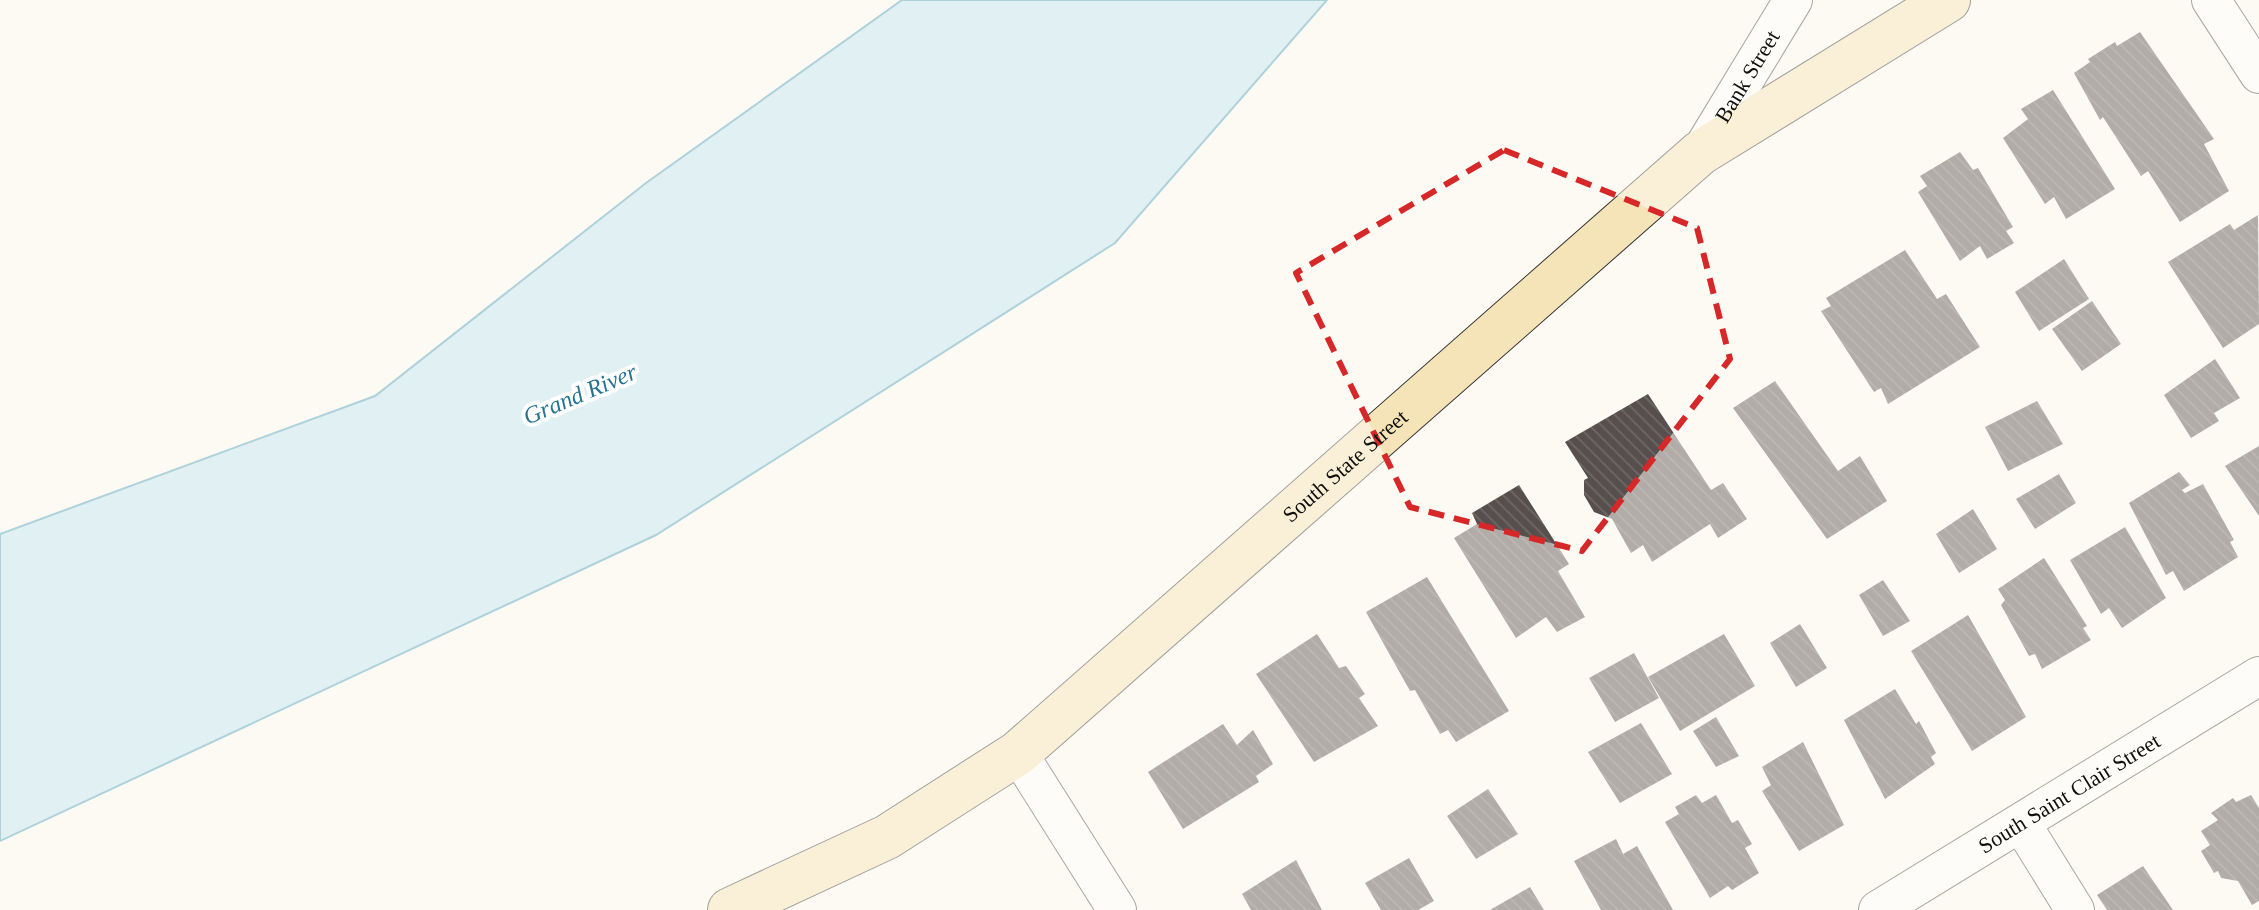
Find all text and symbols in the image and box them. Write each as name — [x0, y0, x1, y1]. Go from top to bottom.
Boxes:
street label: Bank Street — [1709, 25, 1784, 127]
water label: Grand River — [519, 358, 641, 430]
street label: South State Street — [1277, 404, 1412, 527]
street label: South Saint Clair Street — [1973, 728, 2164, 858]

